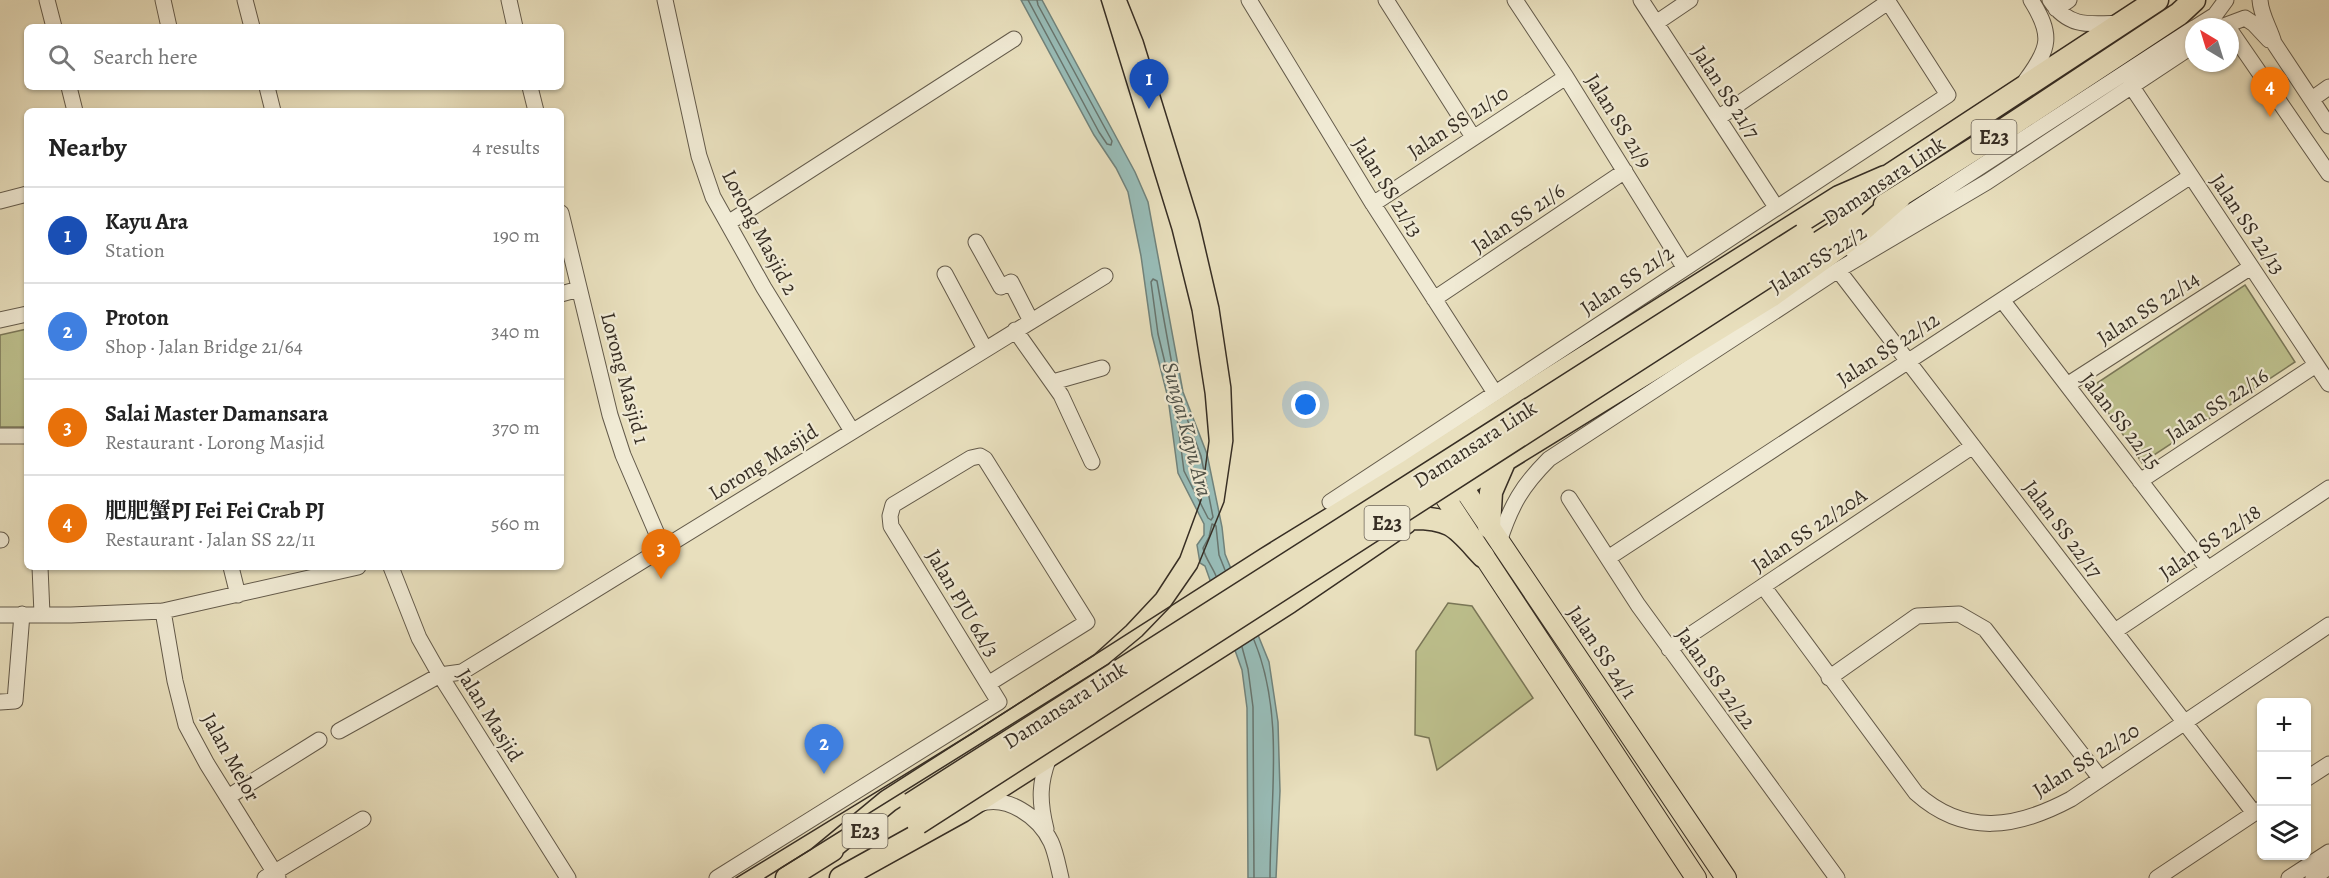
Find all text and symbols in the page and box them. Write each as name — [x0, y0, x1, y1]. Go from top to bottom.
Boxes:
north arrow — [2185, 18, 2239, 72]
search box — [24, 24, 564, 90]
street label: Jalan SS 21/7 — [1685, 40, 1767, 144]
icon: search — [45, 41, 78, 74]
text: Search here — [93, 42, 198, 72]
pin: 1 — [1130, 60, 1168, 109]
street label: Jalan SS 21/9 — [1579, 68, 1659, 174]
pin: 4 — [2250, 68, 2290, 117]
street label: Jalan SS 21/10 — [1402, 79, 1514, 165]
road number: E23 — [1972, 120, 2016, 154]
street label: Damansara Link — [1817, 129, 1951, 232]
text: Nearby — [48, 130, 127, 165]
street label: Jalan SS 21/13 — [1346, 132, 1430, 242]
text: 4 results — [472, 134, 540, 161]
street label: Lorong Masjid 2 — [715, 165, 805, 299]
street label: Jalan SS 22/13 — [2204, 168, 2292, 280]
street label: Jalan SS 21/6 — [1466, 176, 1570, 259]
text: Kayu Ara — [105, 207, 188, 237]
street label: Jalan SS 22/2 — [1764, 218, 1872, 300]
text: 1 — [64, 222, 71, 249]
text: 190 m — [493, 222, 540, 249]
text: Station — [105, 237, 165, 264]
street label: Jalan SS 21/2 — [1575, 238, 1679, 322]
street label: Jalan SS 22/14 — [2091, 265, 2205, 351]
text: Proton — [105, 303, 169, 333]
street label: Jalan SS 22/12 — [1831, 305, 1945, 393]
street label: Lorong Masjid 1 — [594, 309, 656, 447]
text: 2 — [63, 318, 72, 345]
text: 340 m — [491, 318, 540, 345]
text: Shop · Jalan Bridge 21/64 — [105, 333, 303, 360]
water label: Sungai Kayu Ara — [1155, 359, 1219, 500]
street label: Jalan SS 22/16 — [2160, 361, 2274, 449]
street label: Jalan SS 22/15 — [2074, 367, 2168, 475]
your location — [1291, 390, 1320, 419]
street label: Damansara Link — [1408, 393, 1543, 494]
text: Salai Master Damansara — [105, 399, 328, 429]
text: 3 — [63, 414, 72, 441]
text: 370 m — [492, 414, 540, 441]
street label: Lorong Masjid — [703, 417, 824, 507]
text: Restaurant · Lorong Masjid — [105, 429, 325, 456]
street label: Jalan SS 22/17 — [2017, 474, 2109, 584]
street label: Jalan SS 22/20A — [1746, 481, 1873, 579]
text: 肥肥蟹PJ Fei Fei Crab PJ — [105, 496, 325, 526]
street label: Jalan SS 22/18 — [2154, 498, 2266, 586]
road number: E23 — [1364, 506, 1410, 540]
text: 4 — [63, 510, 72, 537]
text: 560 m — [491, 510, 540, 537]
text: Restaurant · Jalan SS 22/11 — [105, 526, 315, 553]
pin: 3 — [642, 530, 680, 579]
street label: Jalan PJU 6A/3 — [920, 544, 1006, 662]
street label: Jalan SS 24/1 — [1561, 600, 1643, 704]
street label: Jalan SS 22/22 — [1669, 621, 1763, 735]
street label: Damansara Link — [998, 654, 1133, 755]
street label: Jalan Masjid — [450, 663, 530, 767]
map controls — [2257, 698, 2311, 860]
button: + — [2257, 698, 2311, 752]
street label: Jalan Melor — [195, 708, 267, 806]
street label: Jalan SS 22/20 — [2027, 716, 2145, 804]
pin: 2 — [804, 724, 844, 774]
button: − — [2257, 752, 2311, 806]
button: layers — [2257, 806, 2311, 860]
road number: E23 — [842, 814, 888, 848]

